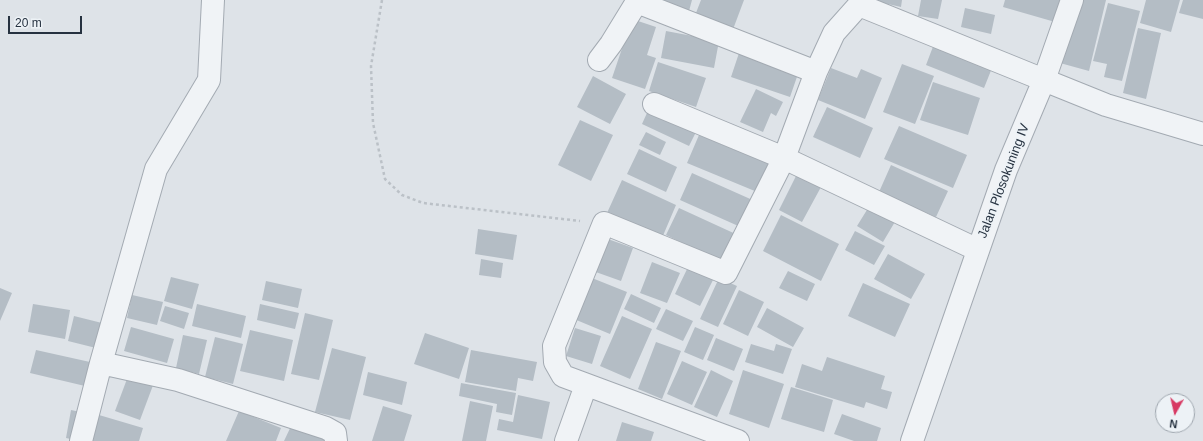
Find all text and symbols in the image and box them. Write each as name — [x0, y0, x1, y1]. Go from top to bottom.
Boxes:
scale bar — [10, 8, 84, 34]
text: 20 m — [15, 16, 42, 30]
street label: Jalan Plosokuning IV — [975, 122, 1033, 240]
north arrow — [1155, 393, 1195, 433]
text: N — [1169, 417, 1178, 430]

